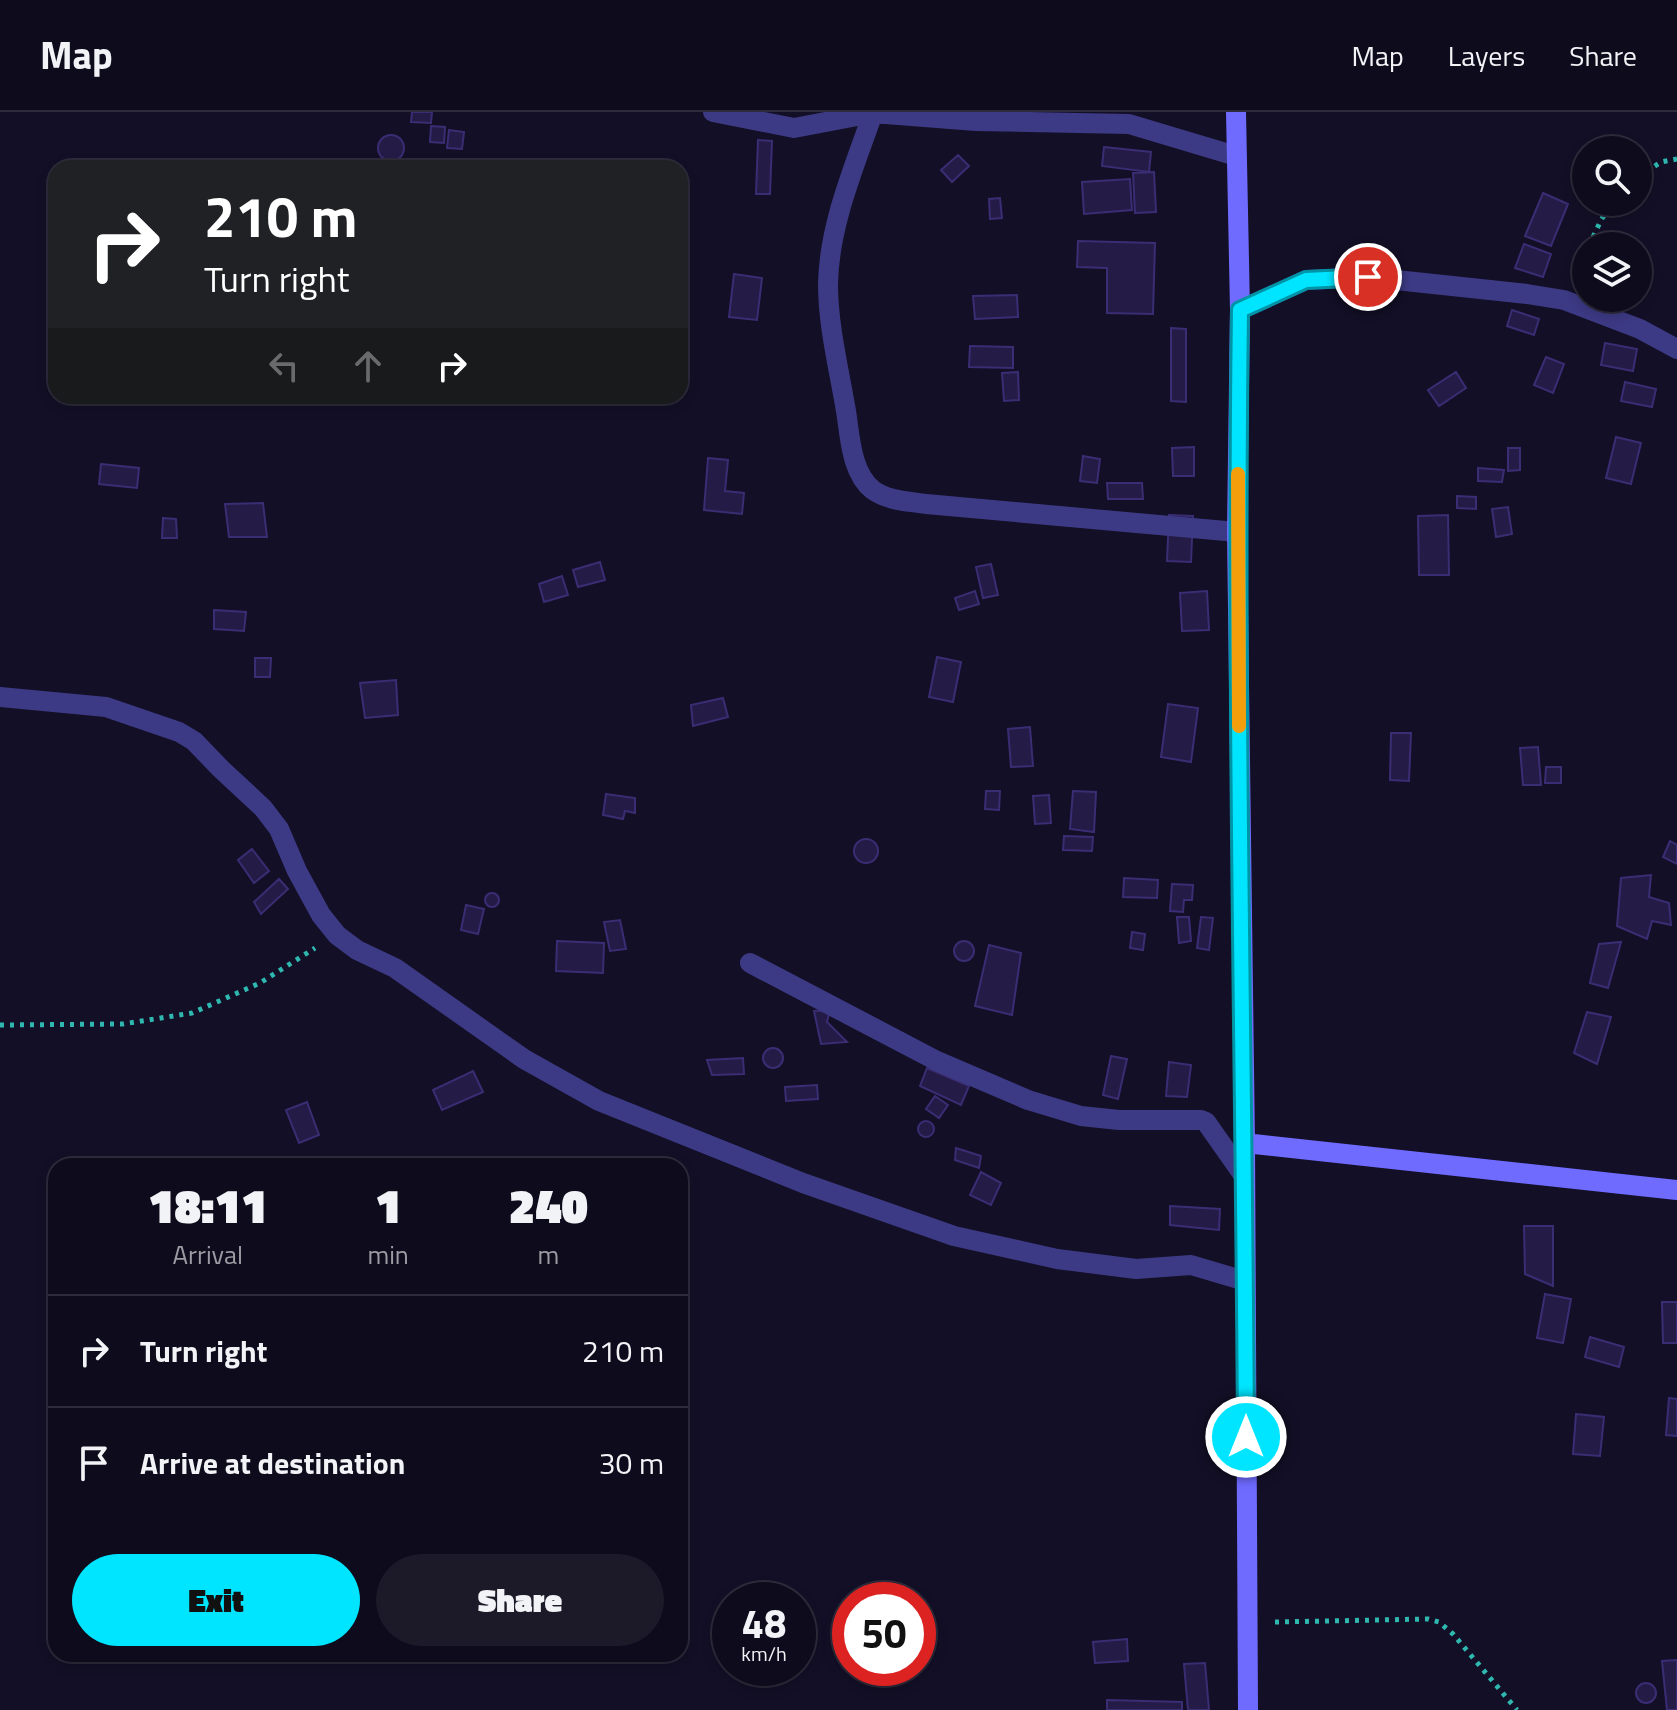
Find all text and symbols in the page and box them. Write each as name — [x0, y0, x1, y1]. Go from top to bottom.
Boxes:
text: Map — [40, 26, 113, 84]
text: Map — [1351, 34, 1404, 77]
text: Layers — [1448, 34, 1525, 77]
text: Share — [1569, 34, 1637, 77]
map controls — [1572, 136, 1652, 312]
button: search — [1572, 136, 1652, 216]
text: 210 m — [204, 174, 357, 259]
icon: right — [72, 192, 176, 296]
button: layers — [1572, 232, 1652, 312]
pin — [1334, 243, 1402, 311]
text: Turn right — [204, 251, 349, 306]
icon: arrive — [1346, 255, 1390, 299]
icon: left — [262, 344, 306, 388]
icon: ahead — [346, 344, 390, 388]
icon: right — [430, 344, 474, 388]
text: 18:11 — [148, 1169, 267, 1242]
text: 1 — [375, 1169, 401, 1242]
text: 240 — [509, 1169, 588, 1242]
text: Arrival — [172, 1235, 243, 1274]
text: min — [367, 1235, 409, 1274]
text: m — [538, 1235, 559, 1274]
text: Turn right — [140, 1328, 268, 1374]
text: 210 m — [582, 1328, 664, 1374]
icon: right — [72, 1329, 116, 1373]
position arrow — [1204, 1395, 1288, 1479]
text: Arrive at destination — [140, 1440, 405, 1486]
text: 30 m — [599, 1440, 664, 1486]
icon: arrive — [72, 1441, 116, 1485]
button: Exit — [72, 1554, 360, 1646]
button: Share — [376, 1554, 664, 1646]
speed limit sign: 50 — [832, 1582, 936, 1686]
text: 48 — [742, 1593, 786, 1654]
text: km/h — [741, 1638, 787, 1669]

